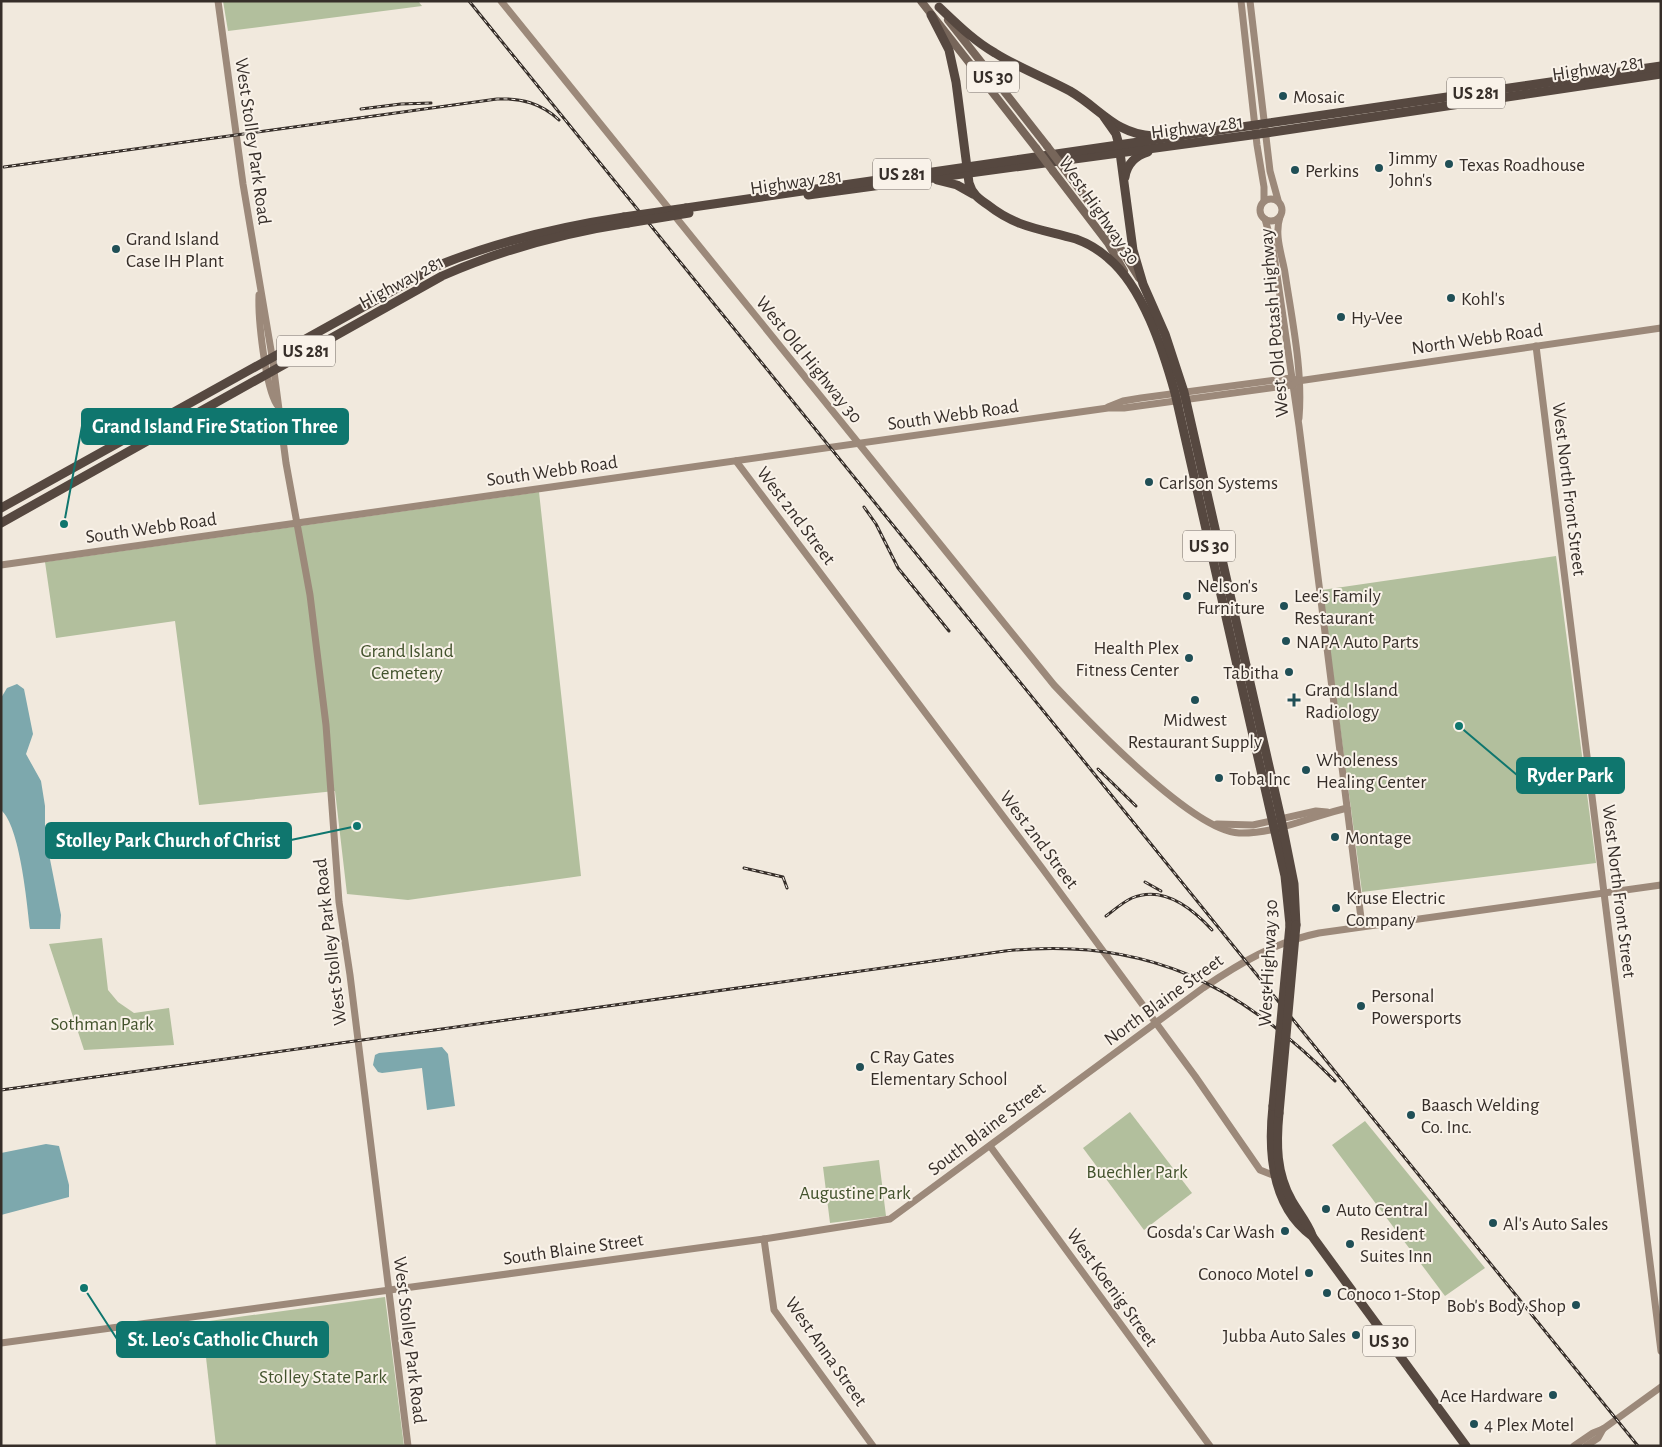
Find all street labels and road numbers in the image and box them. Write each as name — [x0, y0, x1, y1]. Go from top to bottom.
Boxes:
street label: Highway 281 — [1551, 53, 1646, 84]
street label: West Stolley Park Road — [231, 57, 274, 226]
road number: US 30 — [967, 62, 1019, 92]
road number: US 281 — [1447, 78, 1505, 109]
street label: Highway 281 — [1150, 112, 1244, 143]
street label: West Highway 30 — [1054, 153, 1143, 269]
road number: US 281 — [873, 158, 931, 190]
street label: Highway 281 — [749, 167, 844, 198]
street label: West Old Potash Highway — [1257, 228, 1292, 418]
street label: Highway 281 — [356, 252, 447, 313]
street label: West Old Highway 30 — [752, 293, 866, 427]
street label: North Webb Road — [1410, 321, 1544, 358]
road number: US 281 — [277, 336, 335, 366]
street label: South Webb Road — [887, 397, 1020, 434]
street label: West North Front Street — [1548, 401, 1589, 577]
street label: South Webb Road — [486, 453, 619, 490]
street label: West 2nd Street — [753, 463, 839, 568]
street label: South Webb Road — [85, 510, 218, 547]
road number: US 30 — [1183, 530, 1235, 562]
street label: West 2nd Street — [996, 787, 1082, 892]
street label: West North Front Street — [1598, 803, 1639, 979]
street label: West Stolley Park Road — [311, 857, 350, 1027]
street label: West Highway 30 — [1256, 899, 1281, 1027]
street label: North Blaine Street — [1101, 951, 1227, 1050]
street label: South Blaine Street — [925, 1079, 1049, 1179]
street label: West Koenig Street — [1063, 1225, 1161, 1350]
street label: South Blaine Street — [502, 1230, 645, 1269]
street label: West Stolley Park Road — [390, 1255, 429, 1425]
street label: West Anna Street — [781, 1294, 870, 1410]
road number: US 30 — [1363, 1325, 1415, 1356]

